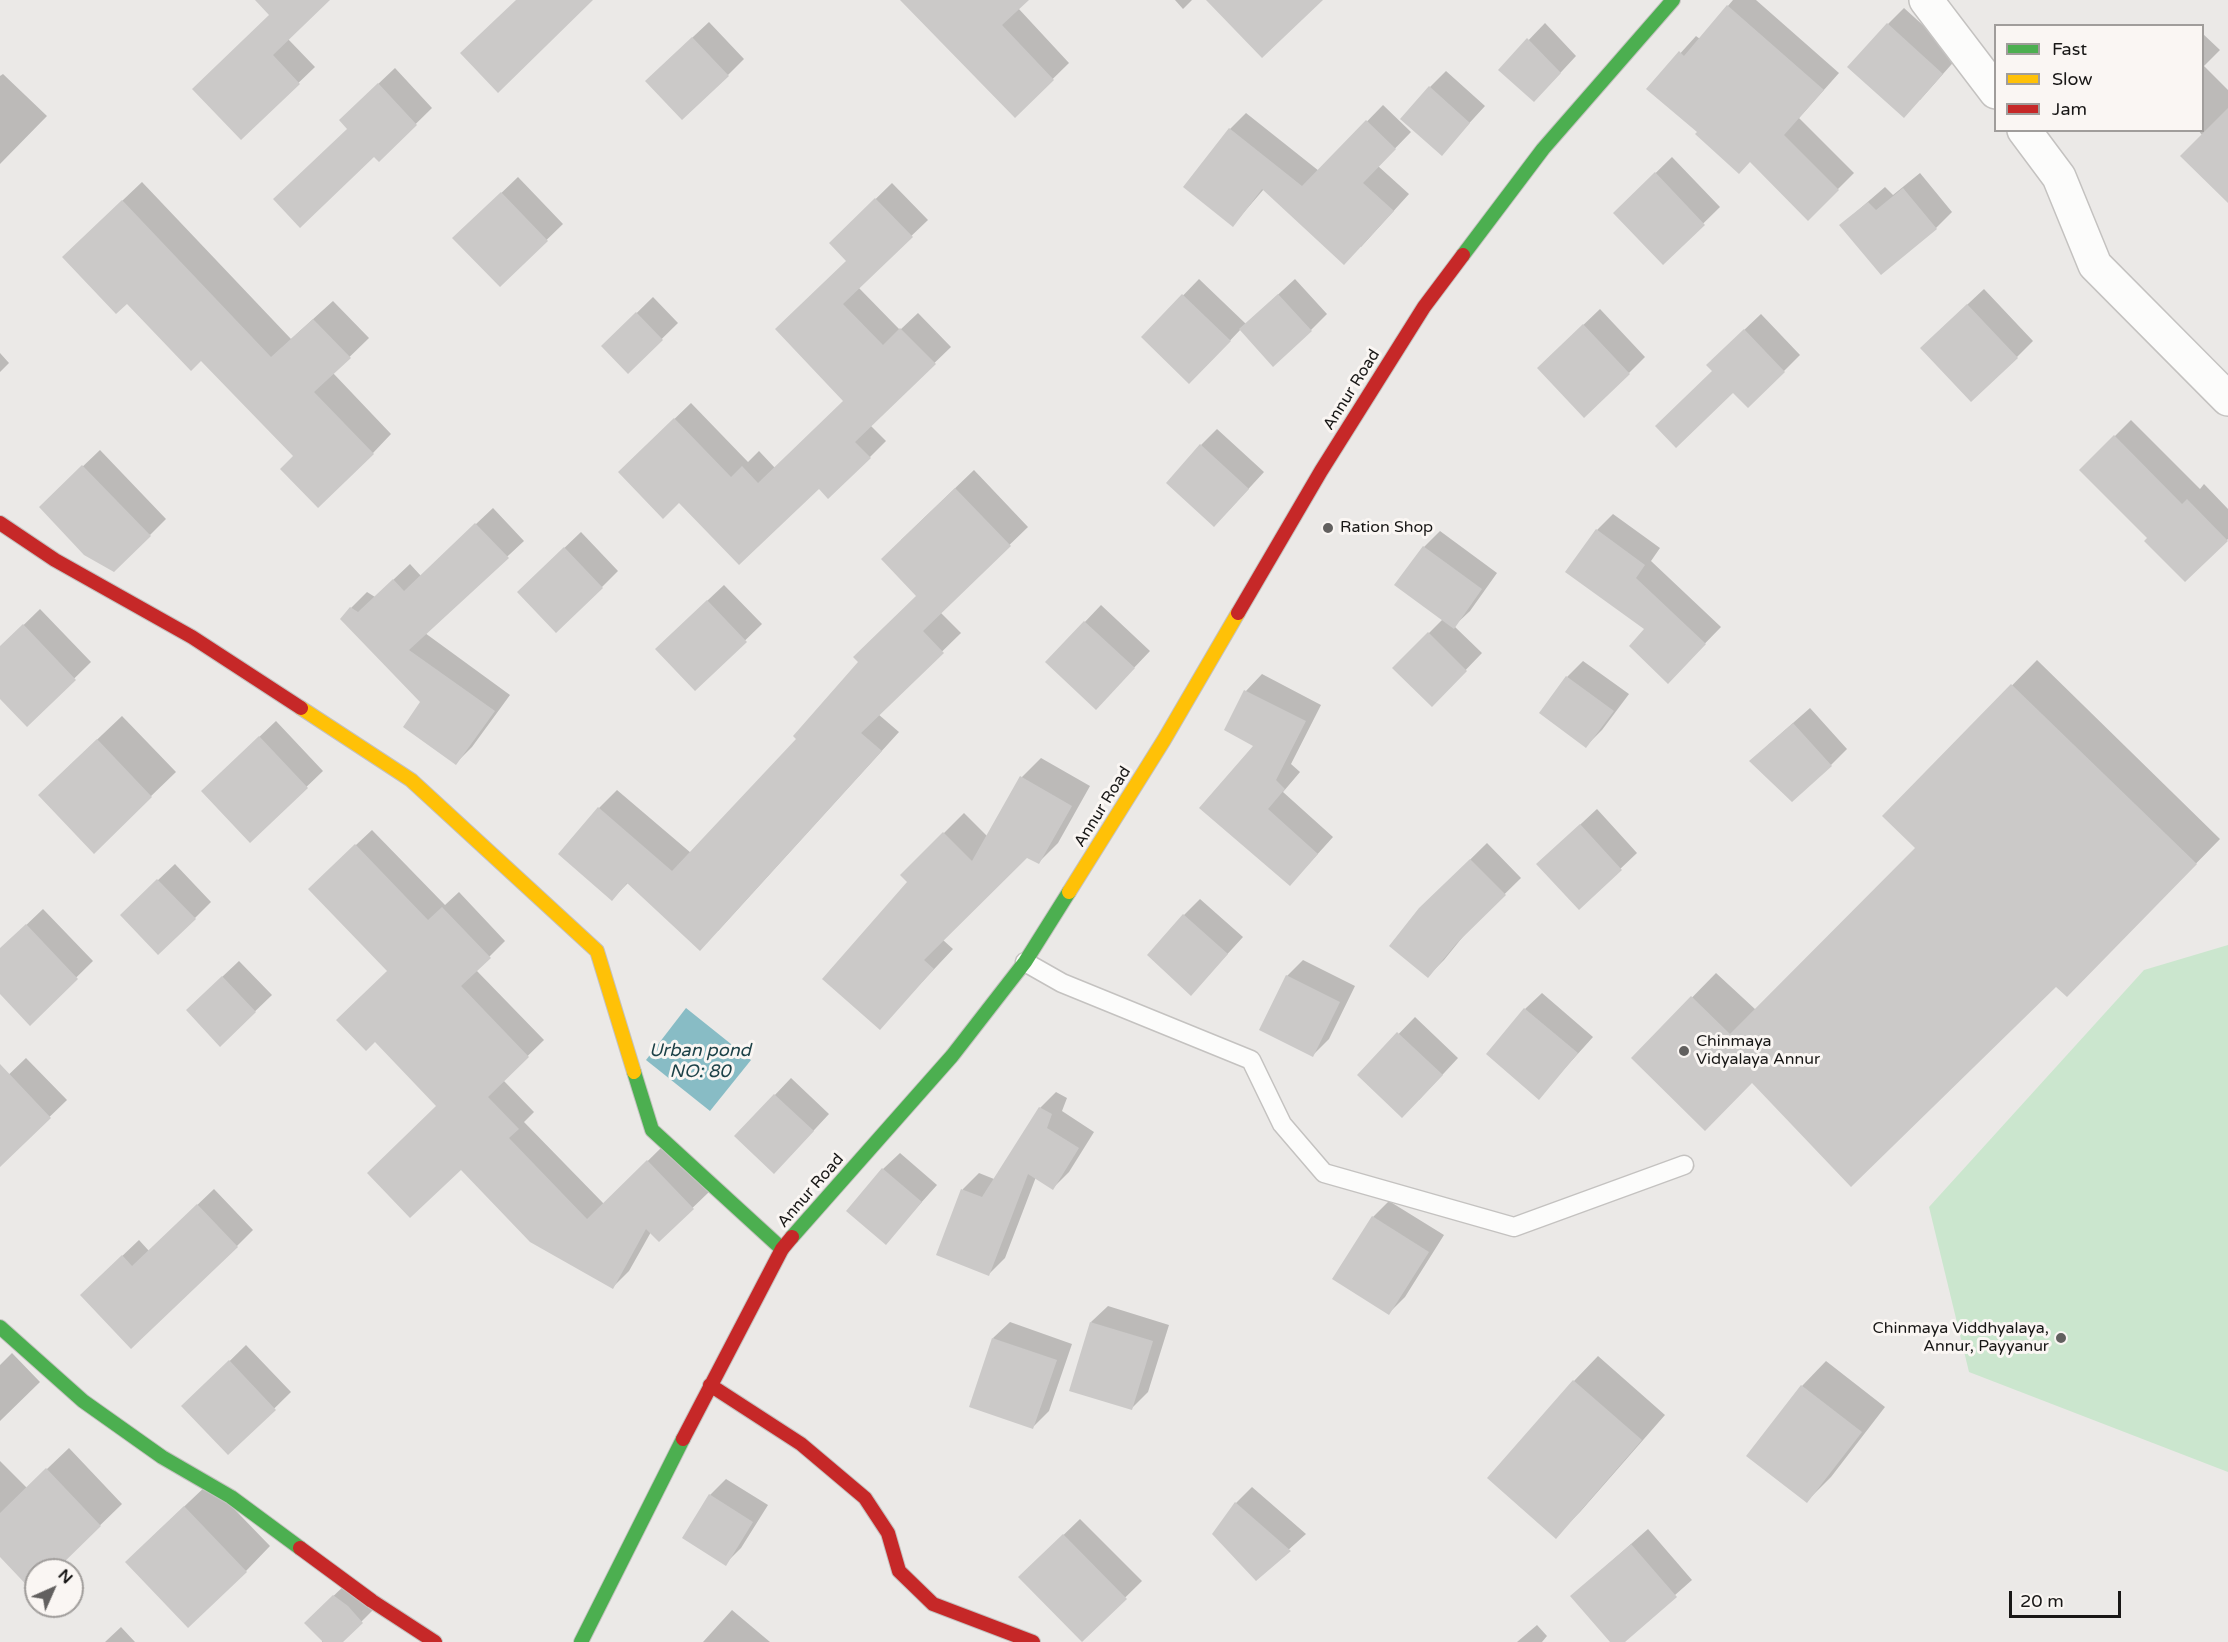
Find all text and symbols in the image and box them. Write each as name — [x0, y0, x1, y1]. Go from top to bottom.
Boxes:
legend — [1994, 24, 2204, 132]
text: Fast — [2052, 38, 2087, 60]
text: Slow — [2052, 68, 2093, 90]
text: Jam — [2052, 98, 2087, 120]
street label: Annur Road — [1320, 346, 1384, 434]
place label: Ration Shop — [1340, 518, 1433, 538]
marker: Ration Shop — [1321, 521, 1335, 535]
street label: Annur Road — [1071, 763, 1135, 851]
place label: Chinmaya Vidyalaya Annur — [1696, 1032, 1820, 1070]
water label: Urban pond NO: 80 — [649, 1040, 751, 1082]
marker: Chinmaya Vidyalaya Annur — [1677, 1044, 1691, 1058]
street label: Annur Road — [774, 1150, 848, 1232]
place label: Chinmaya Viddhyalaya, Annur, Payyanur — [1873, 1319, 2049, 1357]
marker: Chinmaya Viddhyalaya, Annur, Payyanur — [2054, 1331, 2068, 1345]
north arrow — [24, 1558, 84, 1618]
text: N — [54, 1565, 77, 1588]
scale bar — [2012, 1579, 2124, 1617]
text: 20 m — [2020, 1590, 2064, 1612]

